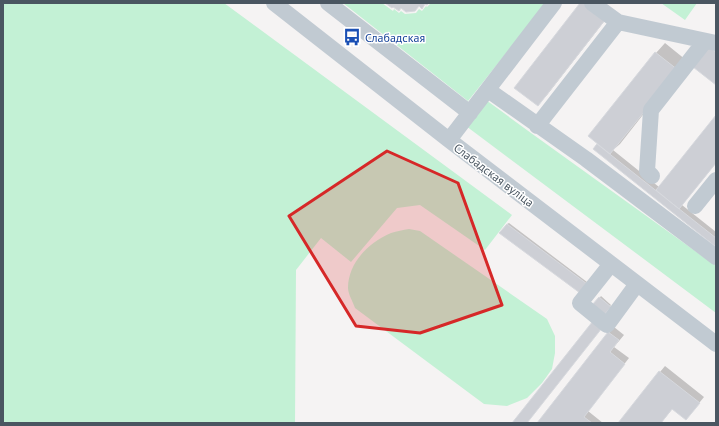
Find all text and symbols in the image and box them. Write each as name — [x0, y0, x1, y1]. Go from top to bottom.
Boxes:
bus stop icon: Слабадская — [342, 27, 362, 47]
place label: Слабадская — [365, 30, 425, 45]
street label: Слабадская вуліца — [451, 140, 537, 210]

